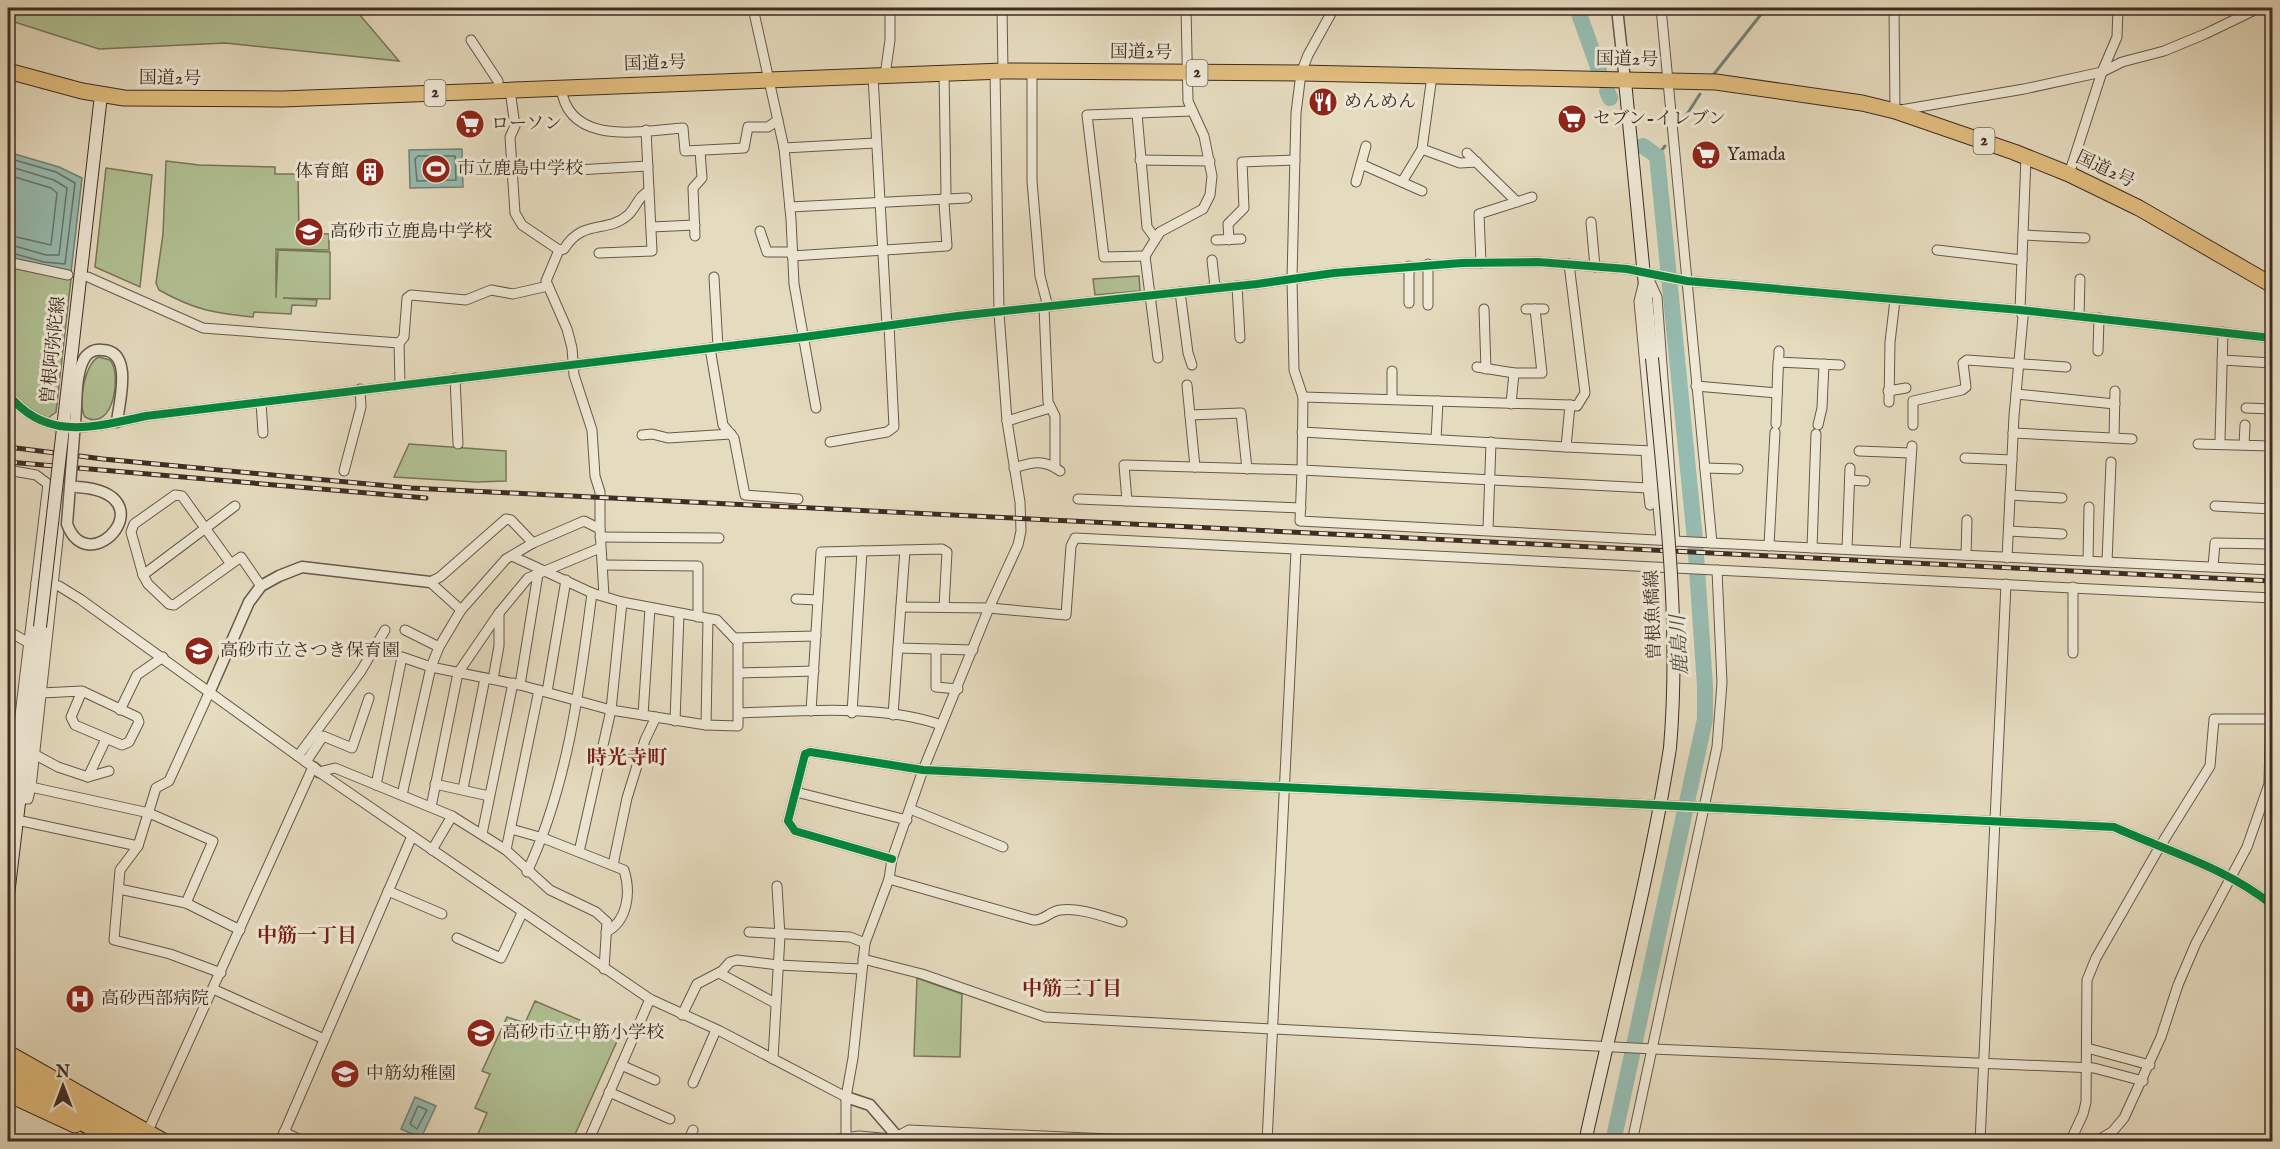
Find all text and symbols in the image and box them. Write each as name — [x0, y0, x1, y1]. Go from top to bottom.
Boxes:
street label: 国道2号 — [1110, 41, 1172, 65]
street label: 国道2号 — [1596, 48, 1658, 72]
street label: 国道2号 — [623, 51, 687, 77]
road number: 2 — [1186, 60, 1208, 86]
street label: 国道2号 — [139, 67, 201, 91]
road number: 2 — [424, 80, 446, 106]
restaurant icon: めんめん — [1307, 86, 1339, 118]
place label: めんめん — [1344, 91, 1416, 114]
supermarket icon: セブン-イレブン — [1556, 103, 1588, 135]
supermarket icon: ローソン — [454, 108, 486, 140]
place label: セブン-イレブン — [1593, 108, 1726, 131]
place label: ローソン — [491, 113, 562, 136]
road number: 2 — [1974, 128, 1994, 154]
supermarket icon: Yamada — [1690, 139, 1722, 171]
place label: Yamada — [1727, 144, 1786, 167]
street label: 国道2号 — [2072, 146, 2138, 194]
sports icon: 市立鹿島中学校 — [420, 153, 452, 185]
building icon: 体育館 — [354, 156, 386, 188]
place label: 市立鹿島中学校 — [457, 158, 583, 181]
place label: 体育館 — [295, 161, 349, 184]
school or university icon: 高砂市立鹿島中学校 — [293, 216, 325, 248]
place label: 高砂市立鹿島中学校 — [330, 221, 492, 244]
street label: 曽根阿弥陀線 — [37, 295, 71, 405]
street label: 曽根魚橋線 — [1641, 570, 1667, 660]
water label: 鹿島川 — [1666, 612, 1694, 676]
school or university icon: 高砂市立さつき保育園 — [183, 635, 215, 667]
place label: 高砂市立さつき保育園 — [220, 640, 400, 663]
district label: 時光寺町 — [587, 746, 668, 771]
district label: 中筋一丁目 — [257, 924, 357, 949]
district label: 中筋三丁目 — [1022, 977, 1122, 1002]
hospital icon: 高砂西部病院 — [64, 983, 96, 1015]
place label: 高砂西部病院 — [101, 988, 209, 1011]
school or university icon: 高砂市立中筋小学校 — [465, 1017, 497, 1049]
place label: 高砂市立中筋小学校 — [502, 1022, 664, 1045]
north arrow — [33, 1056, 93, 1116]
school or university icon: 中筋幼稚園 — [329, 1058, 361, 1090]
text: N — [55, 1063, 70, 1083]
place label: 中筋幼稚園 — [366, 1063, 456, 1086]

